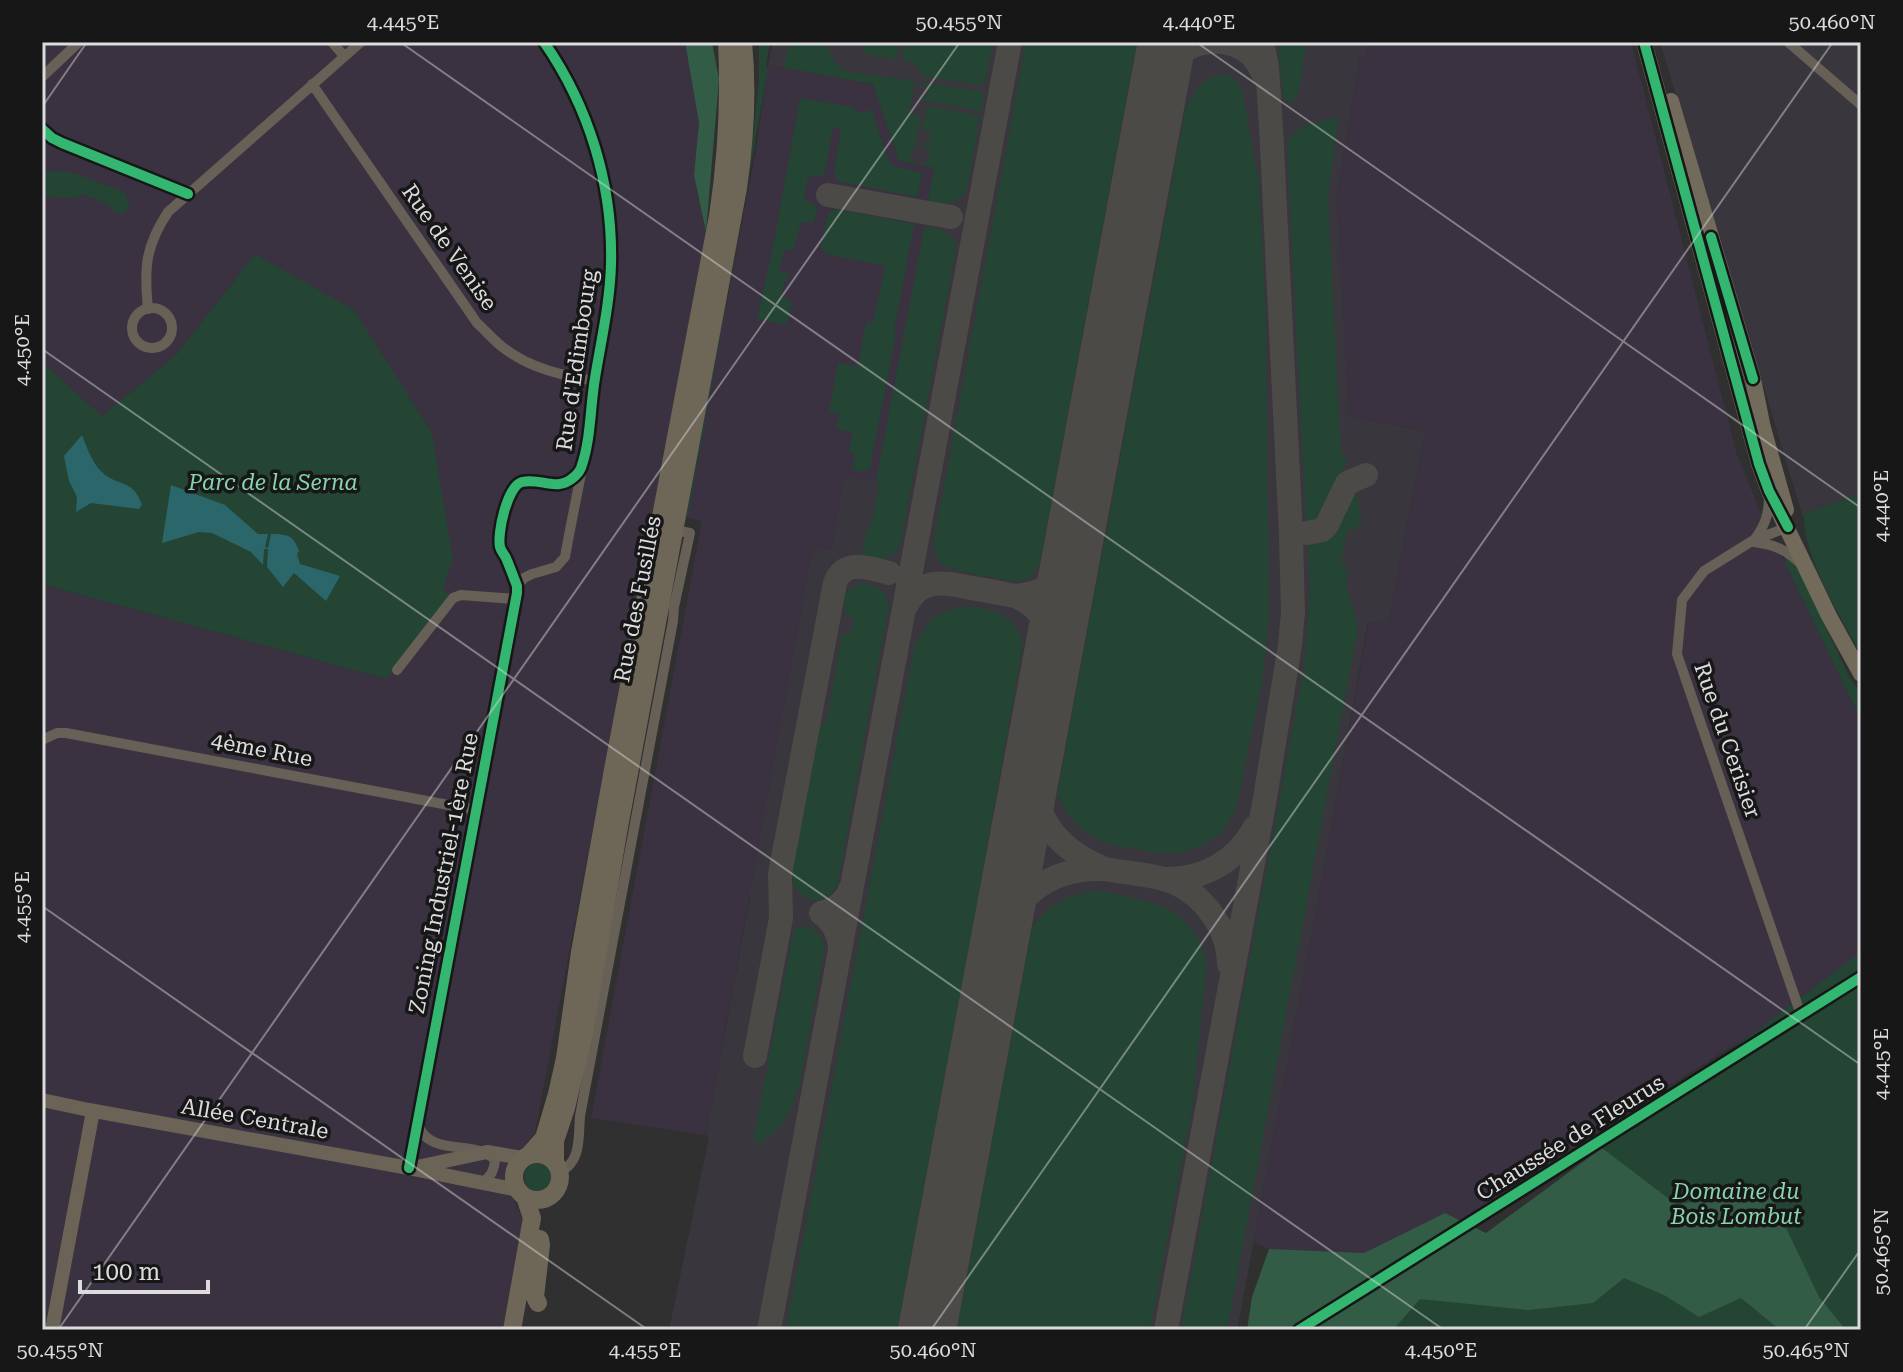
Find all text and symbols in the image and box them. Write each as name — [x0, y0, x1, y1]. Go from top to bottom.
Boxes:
text: 4.445°E — [367, 10, 439, 34]
text: 50.455°N — [916, 10, 1002, 34]
text: 4.440°E — [1163, 10, 1235, 34]
text: 50.460°N — [1789, 10, 1875, 34]
street label: Rue de Venise — [397, 180, 502, 315]
street label: Rue d'Edimbourg — [551, 267, 602, 452]
text: 4.450°E — [10, 314, 34, 386]
park label: Parc de la Serna — [187, 470, 358, 495]
text: 4.440°E — [1869, 470, 1893, 542]
street label: Rue des Fusillés — [609, 514, 666, 684]
street label: Rue du Cerisier — [1689, 659, 1766, 821]
street label: 4ème Rue — [209, 727, 315, 772]
street label: Zoning Industriel-1ère Rue — [404, 730, 483, 1016]
text: 4.455°E — [10, 871, 34, 943]
text: 4.445°E — [1869, 1028, 1893, 1100]
street label: Chaussée de Fleurus — [1472, 1069, 1669, 1205]
street label: Allée Centrale — [179, 1093, 331, 1144]
park label: Domaine du Bois Lombut — [1670, 1179, 1802, 1229]
text: 50.465°N — [1869, 1209, 1893, 1295]
scale bar — [80, 1244, 208, 1294]
text: 100 m — [92, 1258, 160, 1286]
text: 50.455°N — [17, 1338, 103, 1362]
text: 4.455°E — [609, 1338, 681, 1362]
text: 50.460°N — [890, 1338, 976, 1362]
text: 4.450°E — [1405, 1338, 1477, 1362]
text: 50.465°N — [1763, 1338, 1849, 1362]

